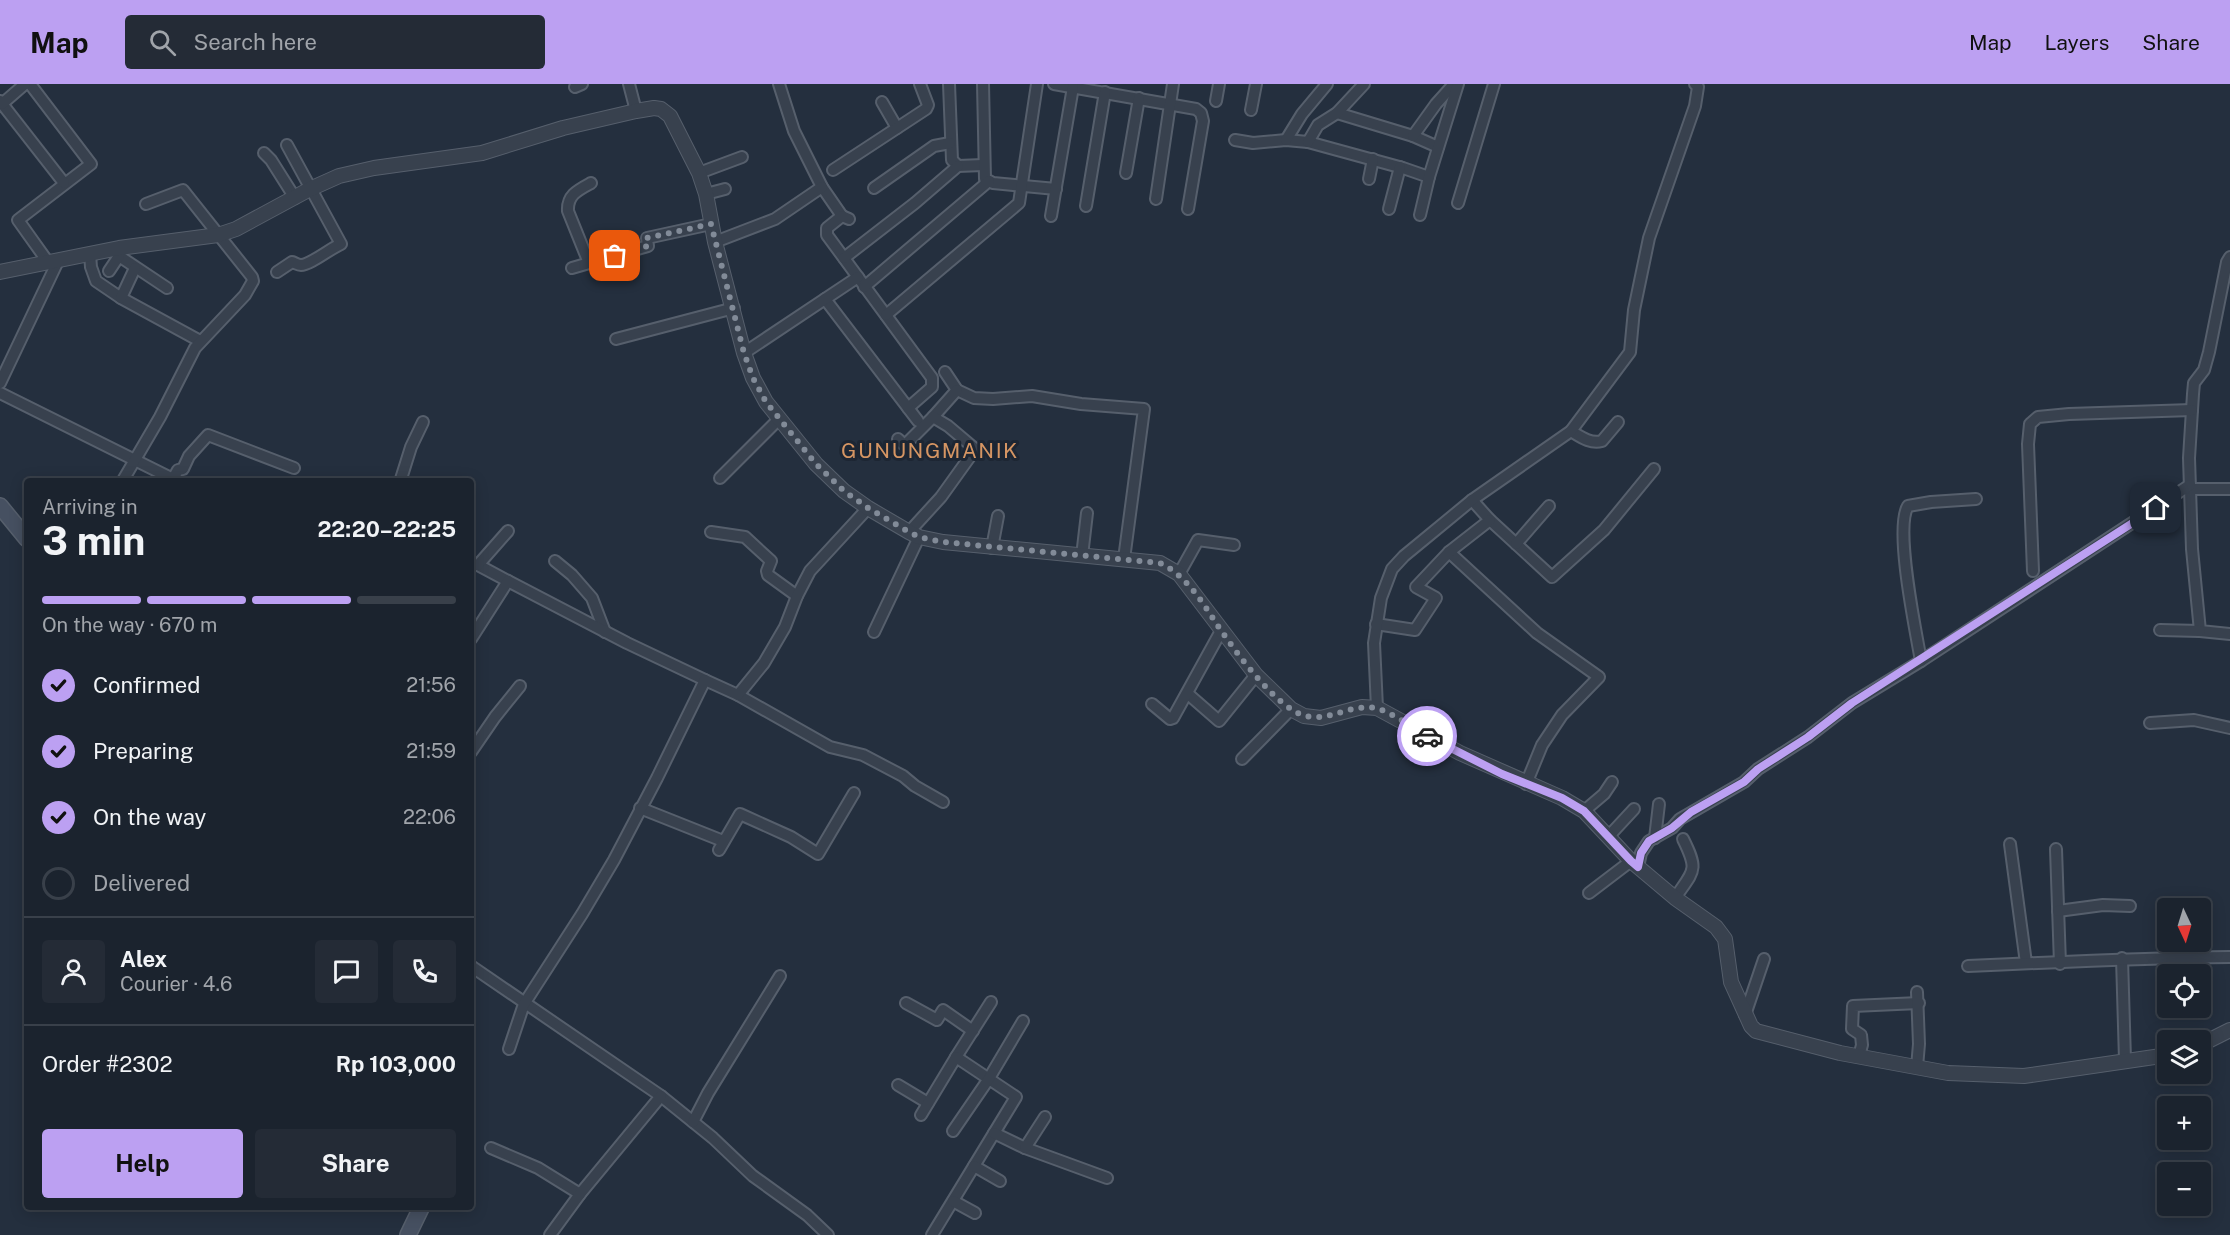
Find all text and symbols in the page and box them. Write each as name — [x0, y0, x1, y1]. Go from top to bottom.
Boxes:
search box — [125, 15, 545, 69]
text: Map — [30, 26, 89, 59]
icon: search — [146, 26, 179, 59]
text: Search here — [194, 29, 317, 55]
text: Map — [1969, 30, 2012, 55]
text: Layers — [2045, 30, 2109, 55]
text: Share — [2142, 30, 2200, 55]
pin — [589, 230, 640, 281]
icon: bag — [598, 239, 631, 272]
district label: GUNUNGMANIK — [841, 438, 1019, 463]
pin — [2130, 482, 2181, 533]
icon: home — [2139, 491, 2172, 524]
text: Arriving in — [42, 495, 137, 519]
text: 22:20–22:25 — [317, 516, 456, 542]
text: 3 min — [42, 518, 145, 564]
text: On the way · 670 m — [42, 613, 217, 637]
icon: check — [42, 669, 75, 702]
text: Confirmed — [93, 672, 200, 698]
text: 21:56 — [406, 673, 456, 697]
courier — [1397, 706, 1457, 766]
icon: car — [1411, 720, 1444, 753]
icon: check — [42, 735, 75, 768]
text: Preparing — [93, 738, 194, 764]
text: 21:59 — [406, 739, 456, 763]
icon: check — [42, 801, 75, 834]
text: On the way — [93, 804, 206, 830]
text: 22:06 — [403, 805, 456, 829]
text: Delivered — [93, 870, 190, 896]
north arrow — [2157, 898, 2211, 952]
map controls — [2157, 898, 2211, 1216]
button: person — [42, 940, 105, 1003]
button: chat — [315, 940, 378, 1003]
button: phone — [393, 940, 456, 1003]
text: Alex — [120, 946, 167, 972]
button: locate — [2157, 964, 2211, 1018]
text: Courier · 4.6 — [120, 972, 232, 996]
button: layers — [2157, 1030, 2211, 1084]
text: Order #2302 — [42, 1051, 173, 1077]
text: Rp 103,000 — [336, 1051, 456, 1077]
button: + — [2157, 1096, 2211, 1150]
button: Help — [42, 1129, 243, 1198]
button: Share — [255, 1129, 456, 1198]
button: − — [2157, 1162, 2211, 1216]

